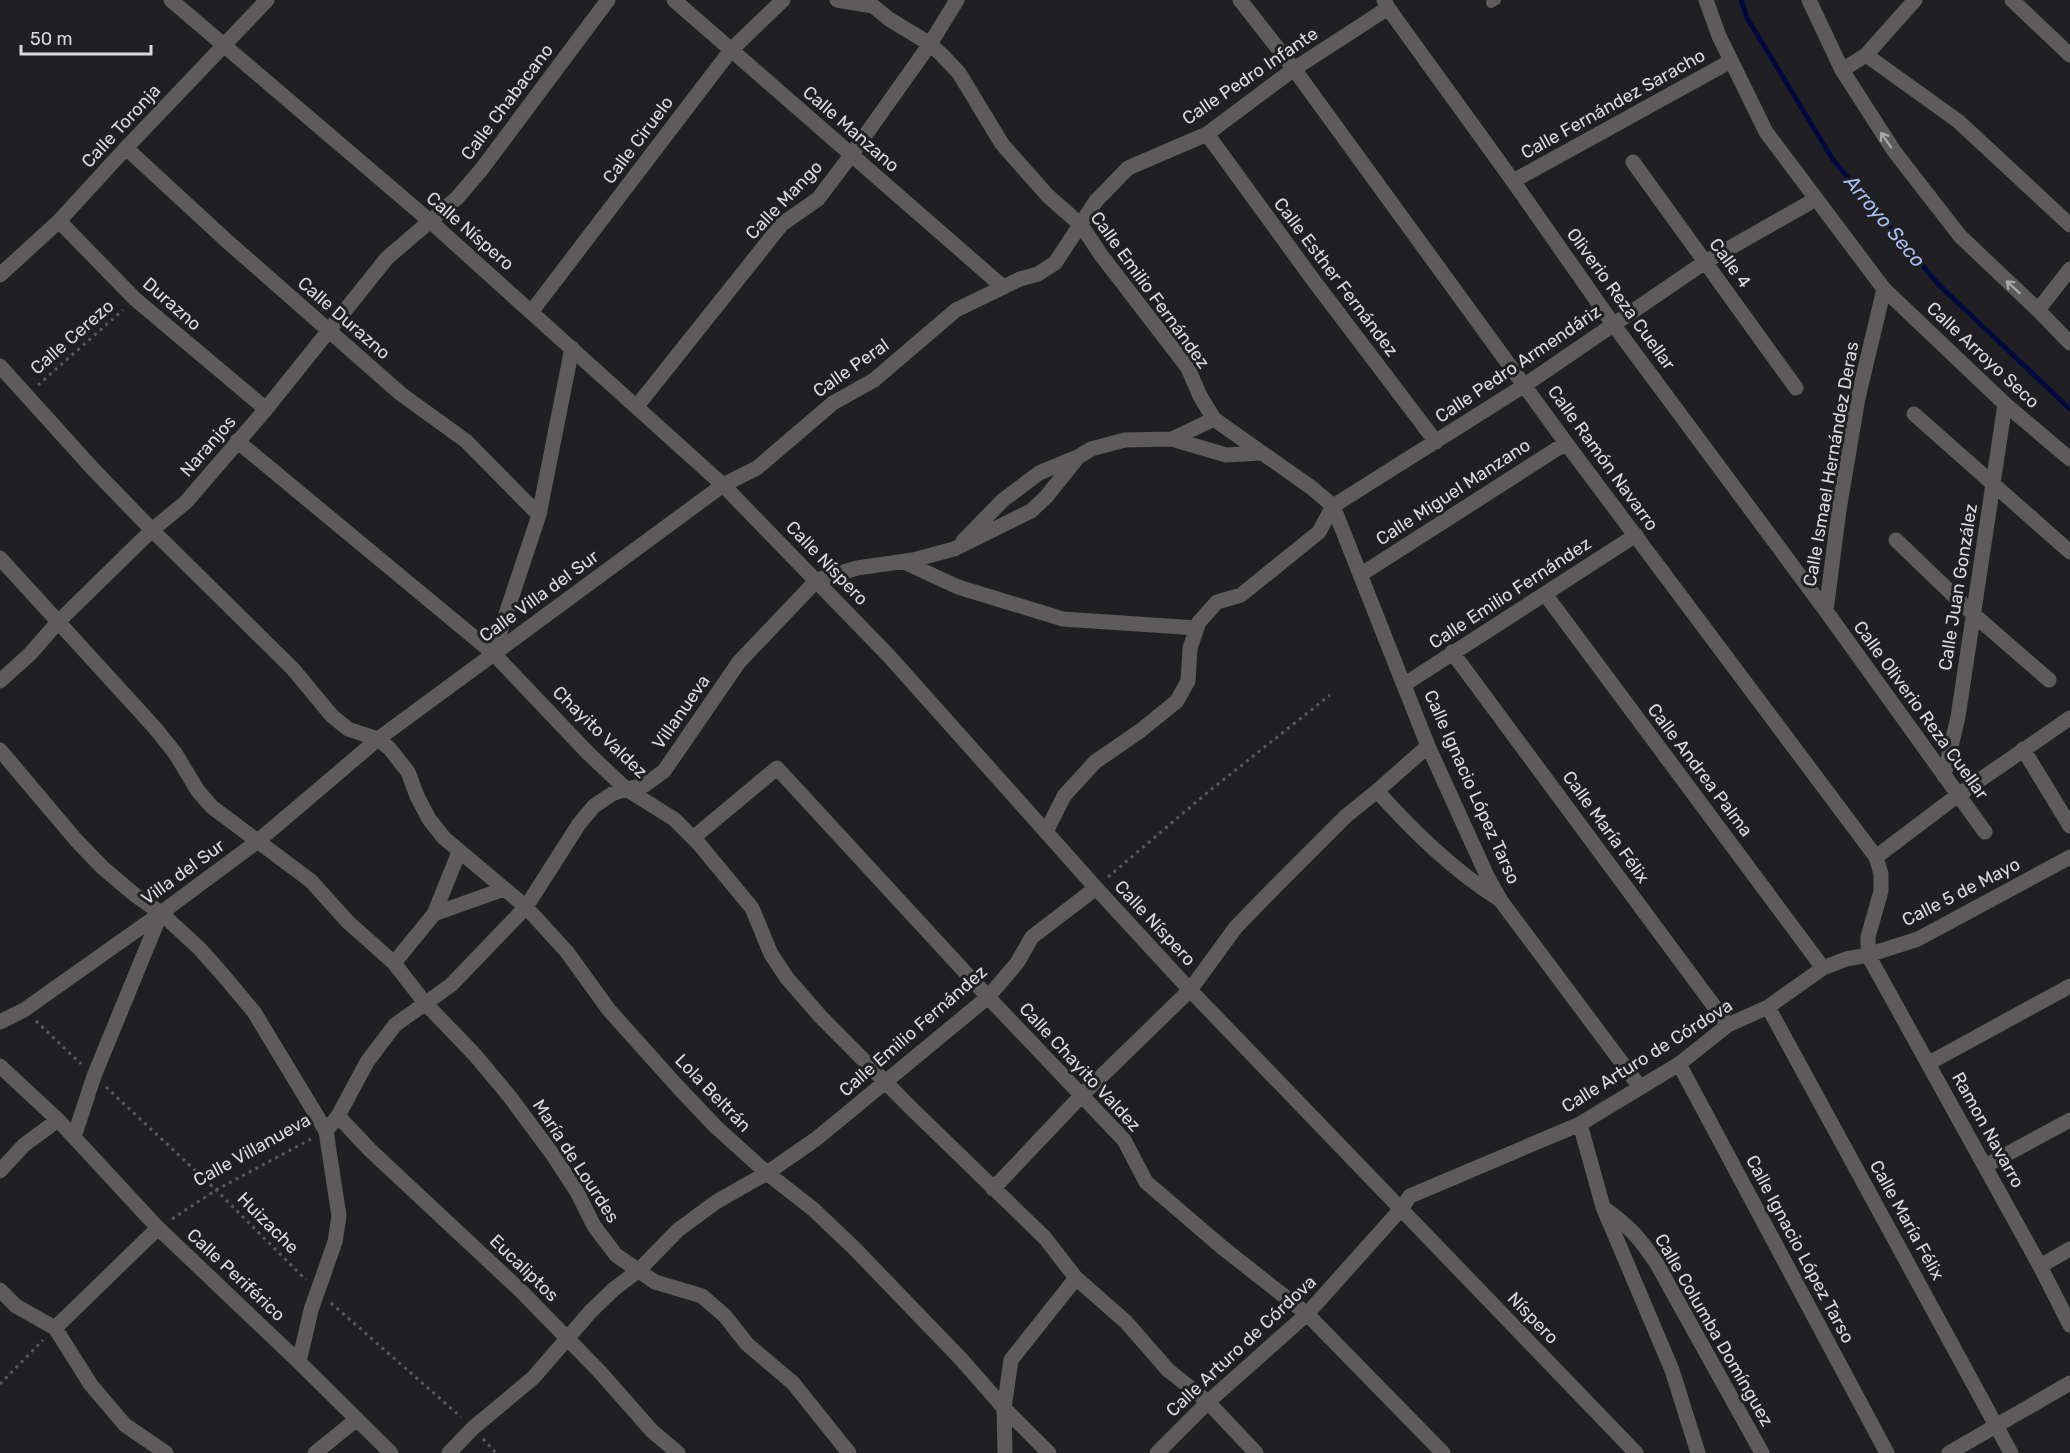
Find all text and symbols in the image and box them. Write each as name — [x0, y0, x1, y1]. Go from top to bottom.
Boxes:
scale bar — [21, 18, 152, 56]
street label: Calle Pedro Infante — [1178, 22, 1322, 130]
text: 50 m — [30, 28, 73, 50]
street label: Calle Chabacano — [456, 40, 558, 164]
street label: Calle Fernández Saracho — [1517, 44, 1709, 164]
street label: Calle Toronja — [77, 80, 165, 172]
street label: Calle Manzano — [798, 81, 904, 177]
street label: Calle Ciruelo — [598, 92, 678, 188]
one-way arrow — [1880, 132, 1892, 149]
street label: Calle Mango — [741, 156, 827, 244]
water label: Arroyo Seco — [1839, 169, 1930, 272]
street label: Calle Níspero — [422, 187, 518, 275]
street label: Calle Esther Fernández — [1269, 193, 1403, 361]
street label: Calle Emilio Fernández — [1086, 207, 1214, 373]
street label: Oliverio Reza Cuellar — [1562, 224, 1680, 374]
street label: Calle 4 — [1705, 234, 1755, 292]
street label: Calle Durazno — [293, 272, 395, 364]
street label: Durazno — [138, 273, 206, 335]
one-way arrow — [2006, 280, 2021, 294]
street label: Calle Cerezo — [26, 295, 118, 379]
street label: Calle Arroyo Seco — [1922, 297, 2044, 413]
street label: Calle Pedro Armendáriz — [1431, 300, 1605, 428]
street label: Calle Peral — [809, 334, 893, 402]
street label: Calle Ismael Hernández Deras — [1799, 340, 1863, 588]
street label: Calle Ramón Navarro — [1543, 381, 1663, 535]
street label: Naranjos — [175, 411, 241, 481]
street label: Calle Miguel Manzano — [1372, 434, 1534, 550]
street label: Calle Juan González — [1934, 502, 1982, 672]
street label: Calle Níspero — [781, 516, 873, 610]
street label: Calle Emilio Fernández — [1425, 532, 1595, 654]
street label: Calle Villa del Sur — [475, 545, 603, 647]
street label: Calle Oliverio Reza Cuellar — [1849, 616, 1993, 804]
street label: Villanueva — [647, 671, 715, 753]
street label: Chayito Valdez — [548, 681, 652, 783]
street label: Calle Ignacio López Tarso — [1419, 687, 1525, 887]
street label: Calle Andrea Palma — [1643, 699, 1757, 841]
street label: Calle María Félix — [1558, 766, 1654, 888]
street label: Villa del Sur — [137, 834, 229, 910]
street label: Calle 5 de Mayo — [1898, 853, 2024, 931]
street label: Calle Níspero — [1110, 876, 1200, 970]
street label: Calle Emilio Fernández — [835, 961, 991, 1101]
street label: Calle Arturo de Córdova — [1558, 994, 1736, 1118]
street label: Calle Chayito Valdez — [1015, 998, 1145, 1136]
street label: Lola Beltrán — [670, 1049, 756, 1137]
street label: Ramon Navarro — [1947, 1068, 2029, 1192]
street label: María de Lourdes — [528, 1095, 624, 1227]
street label: Calle Villanueva — [190, 1109, 314, 1191]
street label: Calle Ignacio López Tarso — [1741, 1151, 1859, 1347]
street label: Calle María Félix — [1865, 1156, 1949, 1284]
street label: Huizache — [233, 1188, 303, 1258]
street label: Calle Periférico — [182, 1224, 290, 1326]
street label: Eucaliptos — [485, 1230, 563, 1306]
street label: Calle Columba Domínguez — [1650, 1230, 1778, 1430]
street label: Calle Arturo de Córdova — [1161, 1271, 1321, 1421]
street label: Níspero — [1503, 1287, 1563, 1349]

